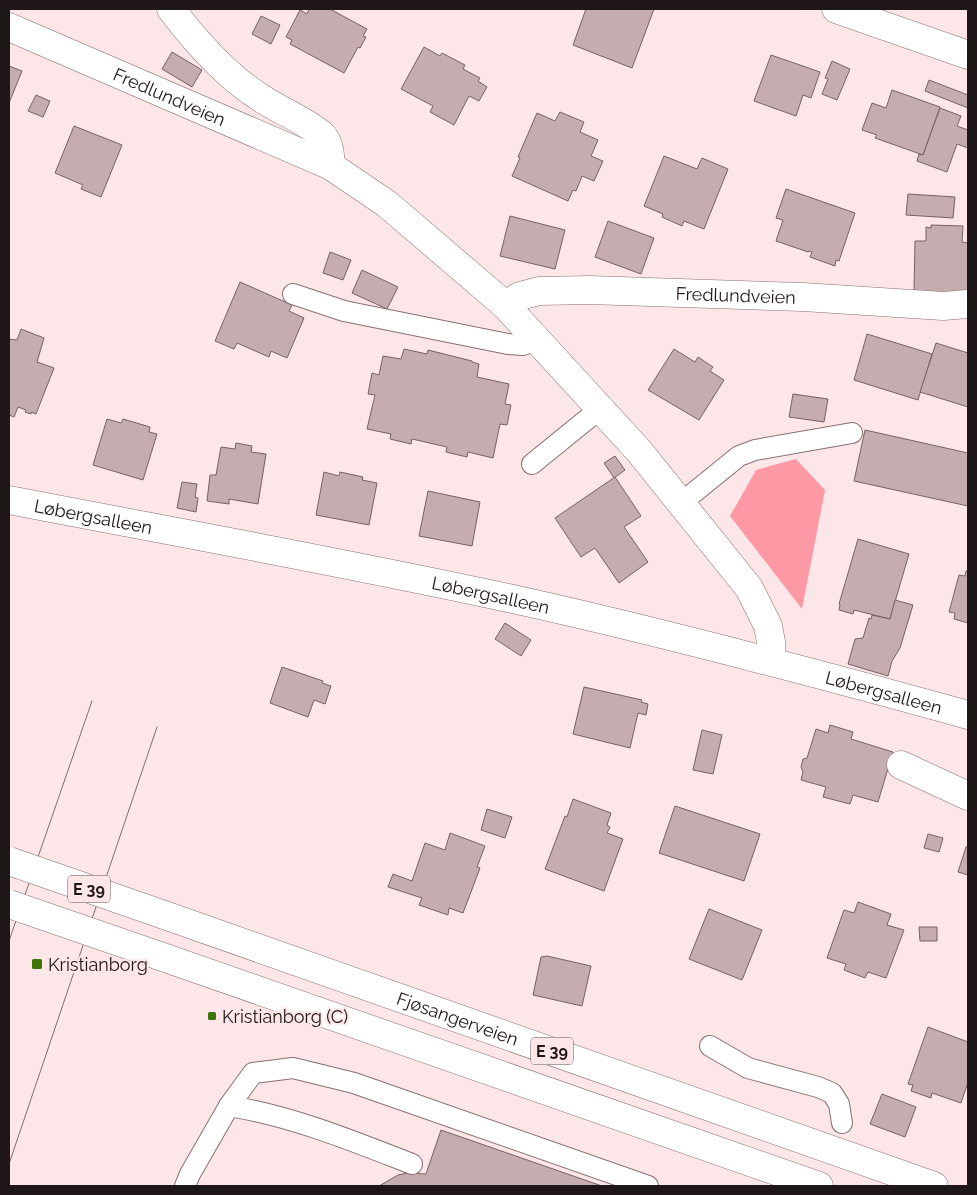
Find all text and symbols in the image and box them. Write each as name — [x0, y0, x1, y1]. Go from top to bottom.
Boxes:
street label: Fredlundveien — [110, 63, 229, 130]
street label: Fredlundveien — [675, 282, 796, 307]
street label: Løbergsalleen — [33, 495, 154, 538]
street label: Løbergsalleen — [430, 572, 552, 617]
street label: Løbergsalleen — [823, 666, 944, 718]
road number: E 39 — [68, 876, 110, 902]
place label: Kristianborg — [48, 954, 148, 975]
marker: Kristianborg — [30, 957, 44, 971]
street label: Fjøsangerveien — [394, 987, 521, 1049]
place label: Kristianborg (C) — [222, 1006, 348, 1027]
marker: Kristianborg (C) — [206, 1010, 218, 1022]
road number: E 39 — [531, 1038, 573, 1064]

